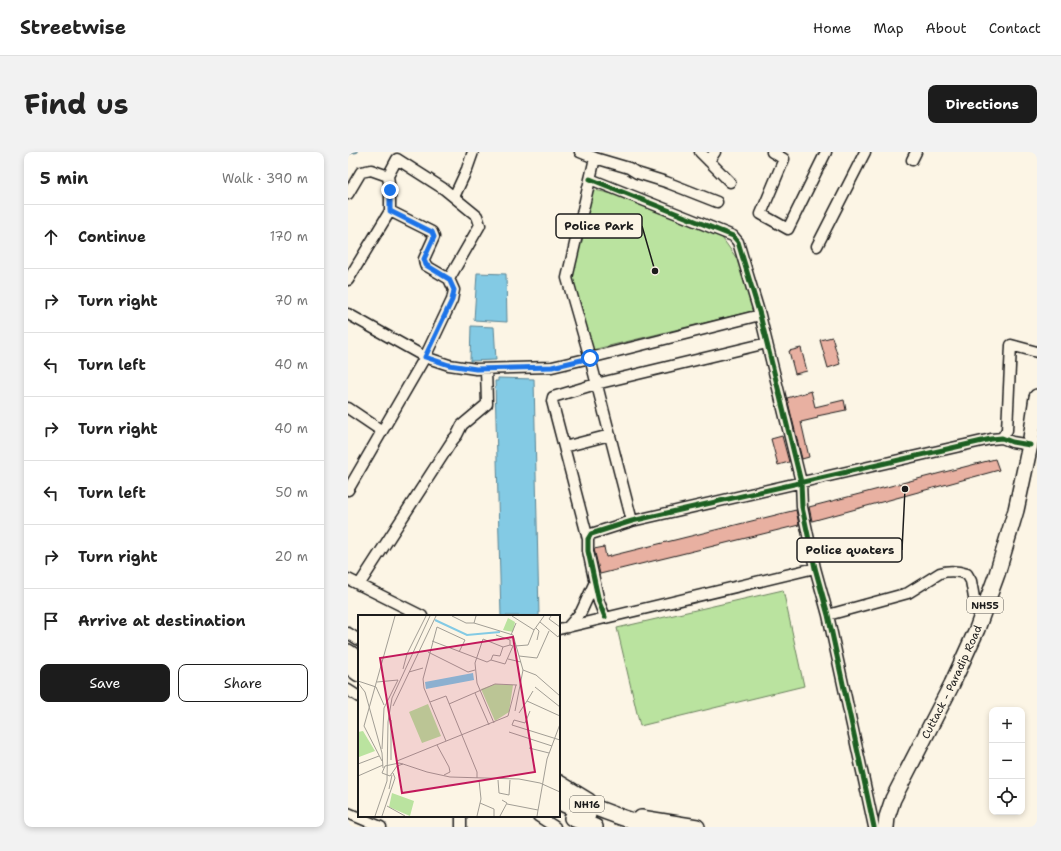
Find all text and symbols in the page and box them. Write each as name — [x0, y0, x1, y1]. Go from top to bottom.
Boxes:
text: Streetwise — [20, 15, 126, 40]
text: Home — [813, 19, 852, 37]
text: Map — [874, 19, 904, 37]
text: About — [926, 19, 967, 37]
text: Contact — [989, 19, 1041, 37]
text: Find us — [24, 85, 129, 123]
button: Directions — [928, 85, 1037, 123]
text: 5 min — [40, 167, 88, 189]
text: Walk · 390 m — [222, 170, 308, 187]
route end — [381, 181, 399, 199]
callout: Police Park — [556, 214, 642, 238]
text: Police Park — [564, 218, 634, 234]
icon: ahead — [40, 226, 62, 248]
text: Continue — [78, 227, 146, 247]
text: 170 m — [270, 228, 308, 245]
icon: right — [40, 290, 62, 312]
text: Turn right — [78, 291, 158, 311]
text: 70 m — [274, 292, 308, 309]
route start — [581, 349, 599, 367]
icon: left — [40, 354, 62, 376]
text: Turn left — [78, 355, 146, 375]
text: 40 m — [274, 356, 308, 373]
icon: right — [40, 418, 62, 440]
text: Turn right — [78, 419, 158, 439]
text: 40 m — [274, 420, 308, 437]
icon: left — [40, 482, 62, 504]
text: Turn left — [78, 483, 146, 503]
text: 50 m — [275, 484, 308, 501]
callout: Police quaters — [797, 538, 902, 562]
text: Police quaters — [806, 542, 894, 558]
icon: right — [40, 546, 62, 568]
text: Turn right — [78, 547, 158, 567]
text: 20 m — [275, 548, 308, 565]
road number: NH55 — [967, 597, 1003, 613]
icon: arrive — [40, 610, 62, 632]
text: Arrive at destination — [78, 611, 246, 631]
inset map — [358, 615, 560, 817]
street label: Cuttack - Paradip Road — [918, 623, 985, 741]
button: Save — [40, 664, 170, 702]
button: Share — [178, 664, 308, 702]
map controls — [989, 707, 1025, 815]
button: + — [989, 707, 1025, 743]
button: − — [989, 743, 1025, 779]
button: locate — [989, 779, 1025, 815]
road number: NH16 — [570, 796, 604, 812]

